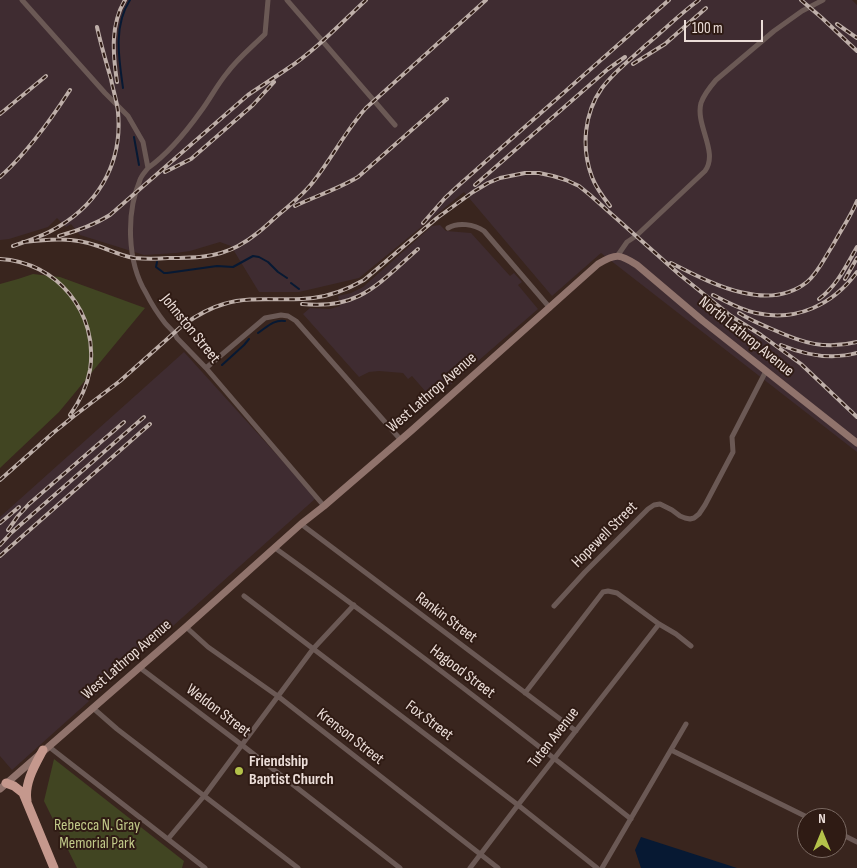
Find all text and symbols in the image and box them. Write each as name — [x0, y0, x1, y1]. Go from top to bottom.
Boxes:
scale bar — [687, 10, 766, 42]
text: 100 m — [692, 19, 723, 38]
street label: Johnston Street — [156, 290, 224, 368]
street label: North Lathrop Avenue — [695, 293, 797, 381]
street label: West Lathrop Avenue — [383, 349, 481, 437]
street label: Hopewell Street — [568, 498, 642, 572]
street label: Rankin Street — [411, 589, 481, 647]
street label: West Lathrop Avenue — [78, 616, 176, 704]
street label: Hagood Street — [426, 641, 498, 703]
street label: Weldon Street — [182, 680, 254, 742]
street label: Fox Street — [401, 697, 457, 745]
street label: Tuten Avenue — [524, 704, 584, 772]
street label: Krenson Street — [312, 705, 388, 769]
place label: Friendship Baptist Church — [249, 752, 334, 790]
marker: Friendship Baptist Church — [233, 765, 245, 777]
north arrow — [797, 808, 847, 858]
text: N — [818, 810, 826, 827]
park label: Rebecca N. Gray Memorial Park — [54, 816, 140, 854]

